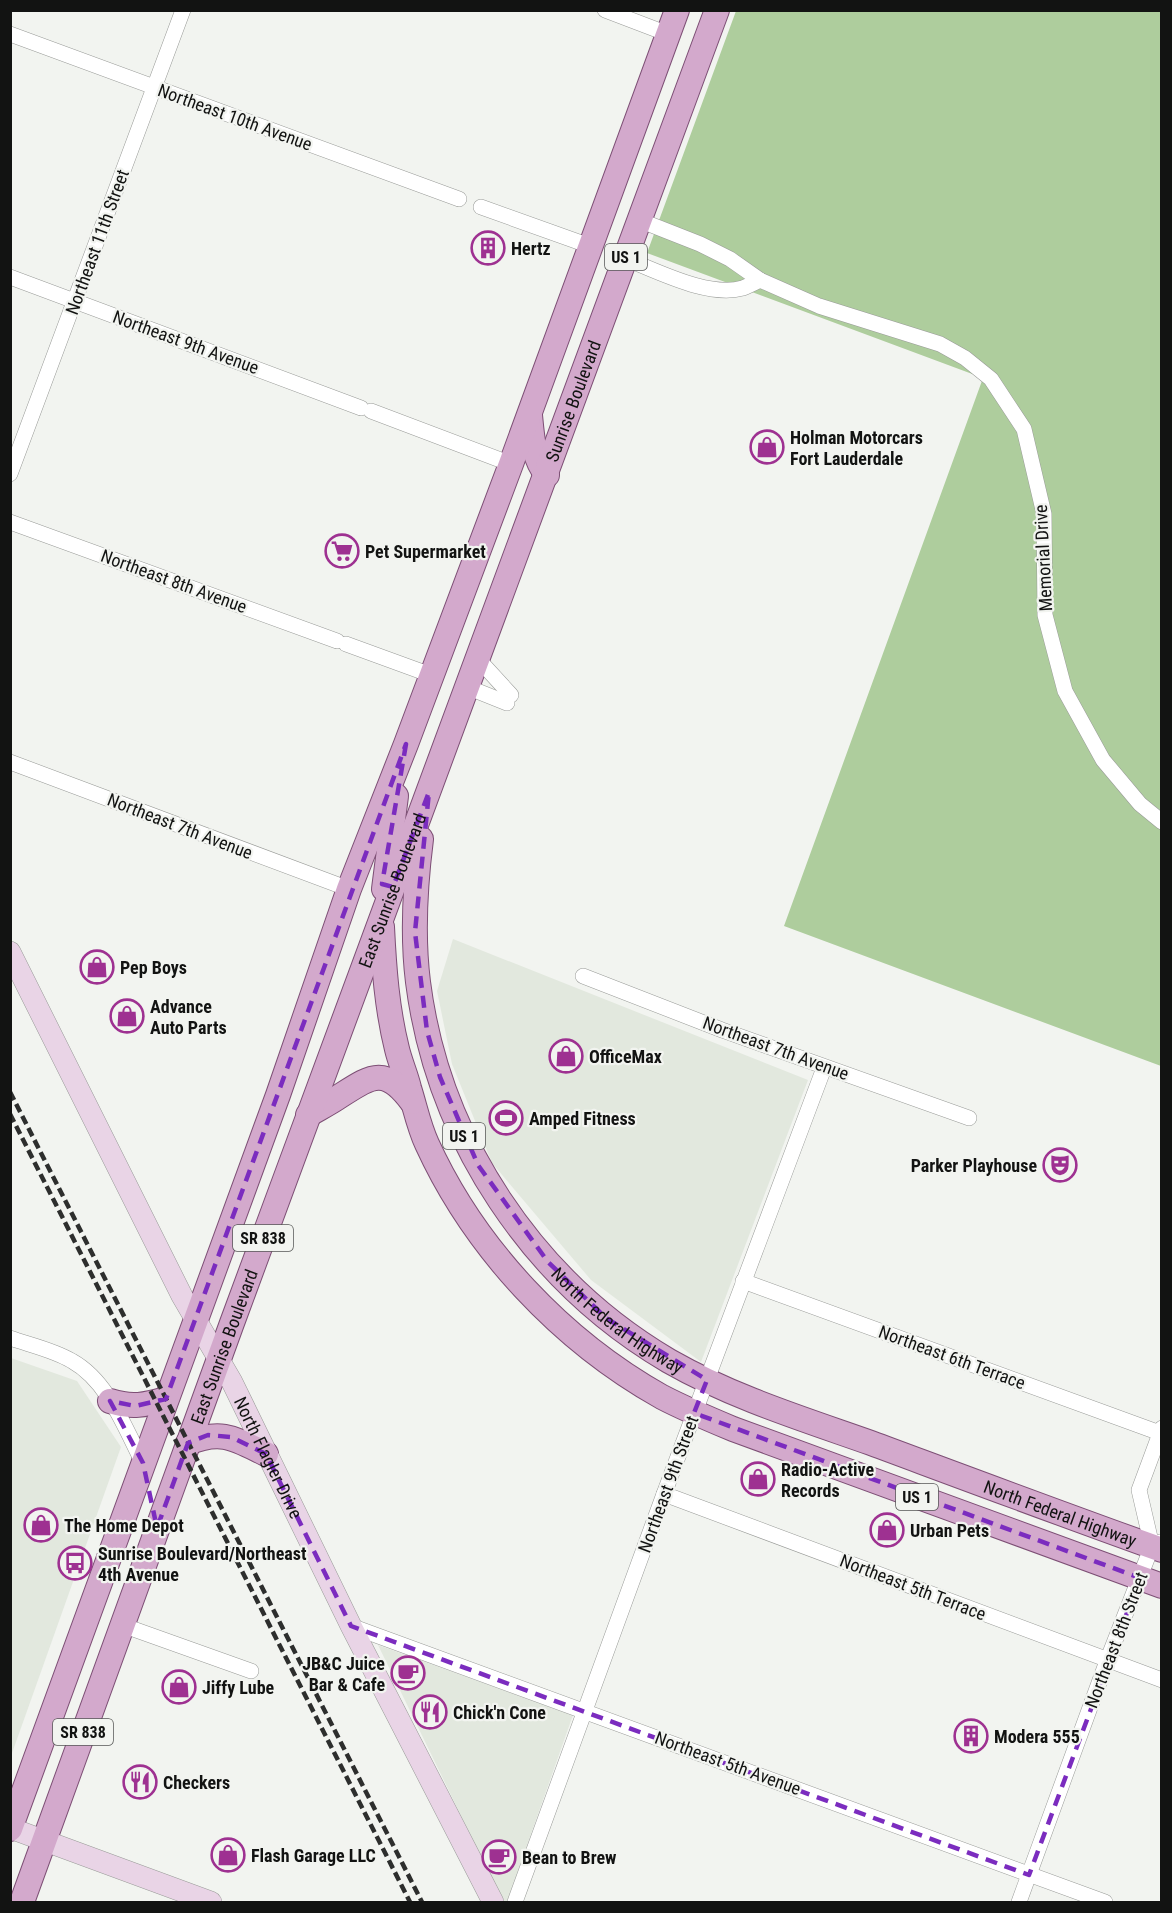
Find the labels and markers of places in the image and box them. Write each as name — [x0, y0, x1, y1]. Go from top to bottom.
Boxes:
building icon: Hertz — [470, 230, 506, 266]
place label: Hertz — [511, 238, 551, 259]
place label: Holman Motorcars Fort Lauderdale — [790, 427, 923, 469]
shop icon: Holman Motorcars Fort Lauderdale — [749, 429, 785, 465]
supermarket icon: Pet Supermarket — [324, 533, 360, 569]
place label: Pet Supermarket — [365, 541, 486, 562]
shop icon: Pep Boys — [79, 949, 115, 985]
place label: Pep Boys — [120, 957, 187, 978]
place label: Advance Auto Parts — [150, 996, 227, 1038]
shop icon: Advance Auto Parts — [109, 998, 145, 1034]
shop icon: OfficeMax — [548, 1038, 584, 1074]
place label: OfficeMax — [589, 1046, 662, 1067]
sports icon: Amped Fitness — [488, 1100, 524, 1136]
place label: Amped Fitness — [529, 1108, 636, 1129]
theatre icon: Parker Playhouse — [1042, 1147, 1078, 1183]
place label: Parker Playhouse — [911, 1155, 1037, 1176]
place label: Radio-Active Records — [781, 1459, 874, 1501]
shop icon: Radio-Active Records — [740, 1461, 776, 1497]
shop icon: The Home Depot — [23, 1507, 59, 1543]
shop icon: Urban Pets — [869, 1512, 905, 1548]
place label: The Home Depot — [64, 1515, 184, 1536]
place label: Urban Pets — [910, 1520, 989, 1541]
place label: Sunrise Boulevard/Northeast 4th Avenue — [98, 1543, 307, 1585]
bus stop icon: Sunrise Boulevard/Northeast 4th Avenue — [57, 1545, 93, 1581]
place label: JB&C Juice Bar & Cafe — [302, 1653, 385, 1695]
cafe icon: JB&C Juice Bar & Cafe — [390, 1655, 426, 1691]
shop icon: Jiffy Lube — [161, 1669, 197, 1705]
place label: Jiffy Lube — [202, 1677, 275, 1698]
restaurant icon: Chick'n Cone — [412, 1694, 448, 1730]
place label: Chick'n Cone — [453, 1702, 546, 1723]
building icon: Modera 555 — [953, 1718, 989, 1754]
place label: Modera 555 — [994, 1726, 1080, 1747]
restaurant icon: Checkers — [122, 1764, 158, 1800]
place label: Checkers — [163, 1772, 230, 1793]
shop icon: Flash Garage LLC — [210, 1837, 246, 1873]
cafe icon: Bean to Brew — [481, 1839, 517, 1875]
place label: Flash Garage LLC — [251, 1845, 376, 1866]
place label: Bean to Brew — [522, 1847, 617, 1868]

